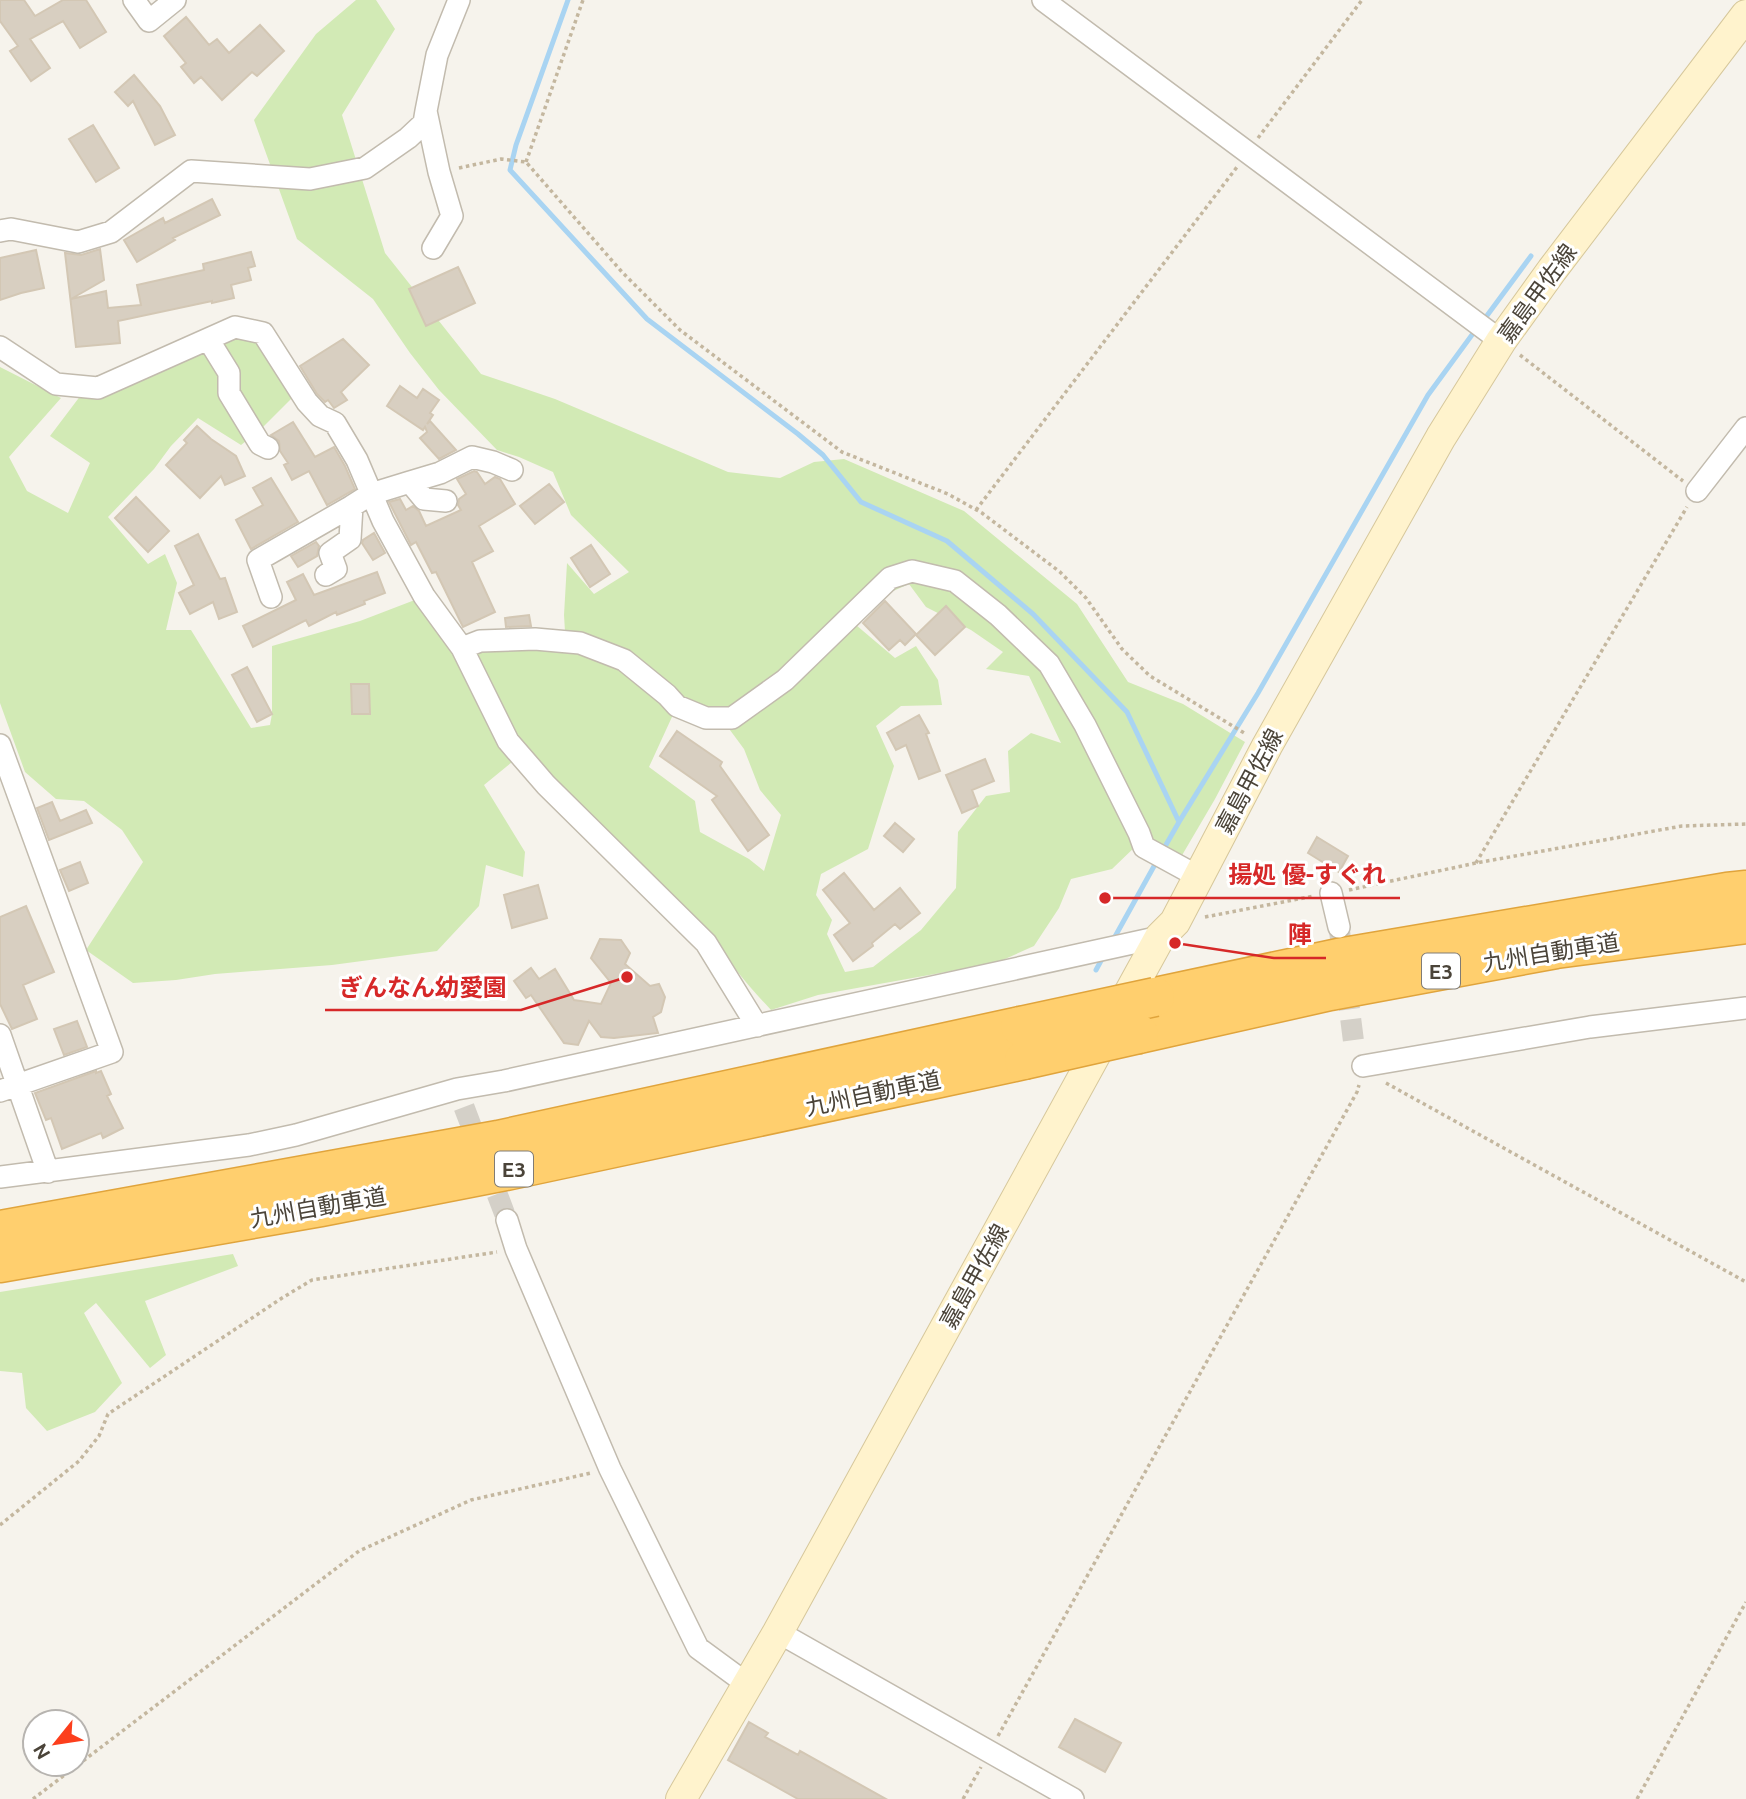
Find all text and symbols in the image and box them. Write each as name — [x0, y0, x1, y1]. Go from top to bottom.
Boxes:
street label: 嘉島甲佐線 — [1493, 239, 1581, 347]
street label: 嘉島甲佐線 — [1211, 724, 1287, 838]
callout: 揚処 優-すぐれ — [1214, 853, 1400, 898]
text: 揚処 優-すぐれ — [1228, 861, 1386, 888]
callout: 陣 — [1274, 913, 1326, 958]
text: 陣 — [1288, 921, 1312, 948]
street label: 九州自動車道 — [1481, 929, 1621, 975]
road number: E3 — [1422, 954, 1460, 988]
callout: ぎんなん幼愛園 — [325, 965, 521, 1010]
text: ぎんなん幼愛園 — [339, 974, 507, 1001]
street label: 九州自動車道 — [803, 1066, 943, 1120]
road number: E3 — [495, 1152, 533, 1186]
street label: 九州自動車道 — [248, 1183, 388, 1231]
street label: 嘉島甲佐線 — [935, 1220, 1013, 1332]
north arrow — [21, 1708, 91, 1778]
text: N — [28, 1740, 54, 1763]

